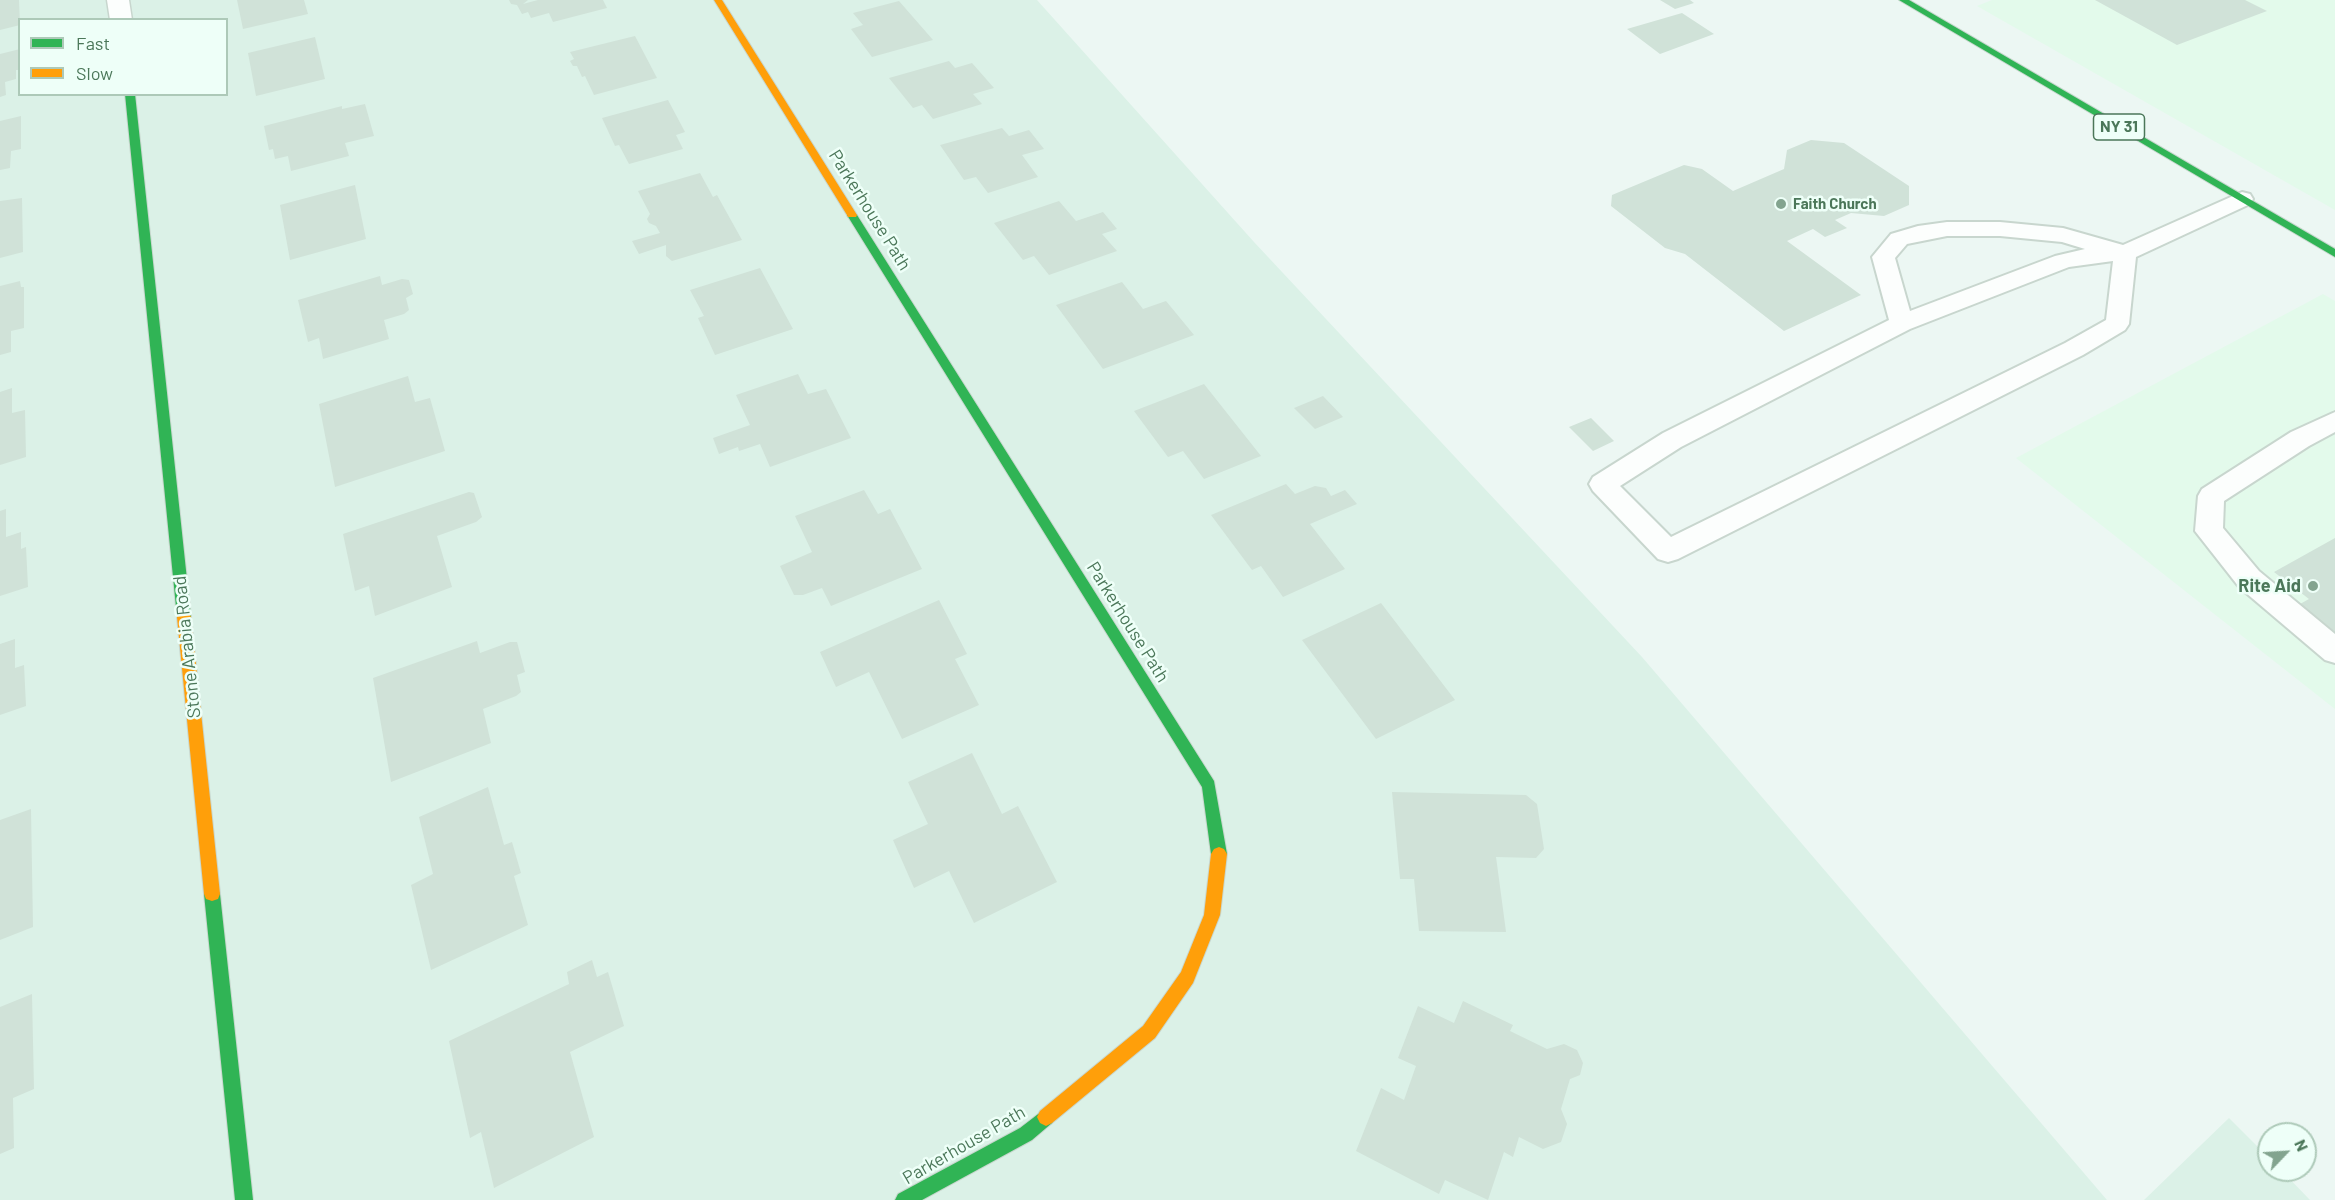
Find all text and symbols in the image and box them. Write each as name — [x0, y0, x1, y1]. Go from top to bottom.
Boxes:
legend — [18, 18, 228, 96]
text: Fast — [76, 32, 110, 54]
text: Slow — [76, 62, 113, 84]
road number: NY 31 — [2094, 114, 2144, 140]
street label: Parkerhouse Path — [824, 146, 916, 274]
place label: Faith Church — [1793, 195, 1877, 213]
marker: Faith Church — [1774, 197, 1788, 211]
street label: Parkerhouse Path — [1082, 558, 1174, 686]
street label: Stone Arabia Road — [169, 575, 205, 719]
place label: Rite Aid — [2238, 575, 2301, 597]
marker: Rite Aid — [2306, 579, 2320, 593]
street label: Parkerhouse Path — [899, 1101, 1029, 1189]
north arrow — [2257, 1122, 2317, 1182]
text: N — [2291, 1136, 2313, 1154]

